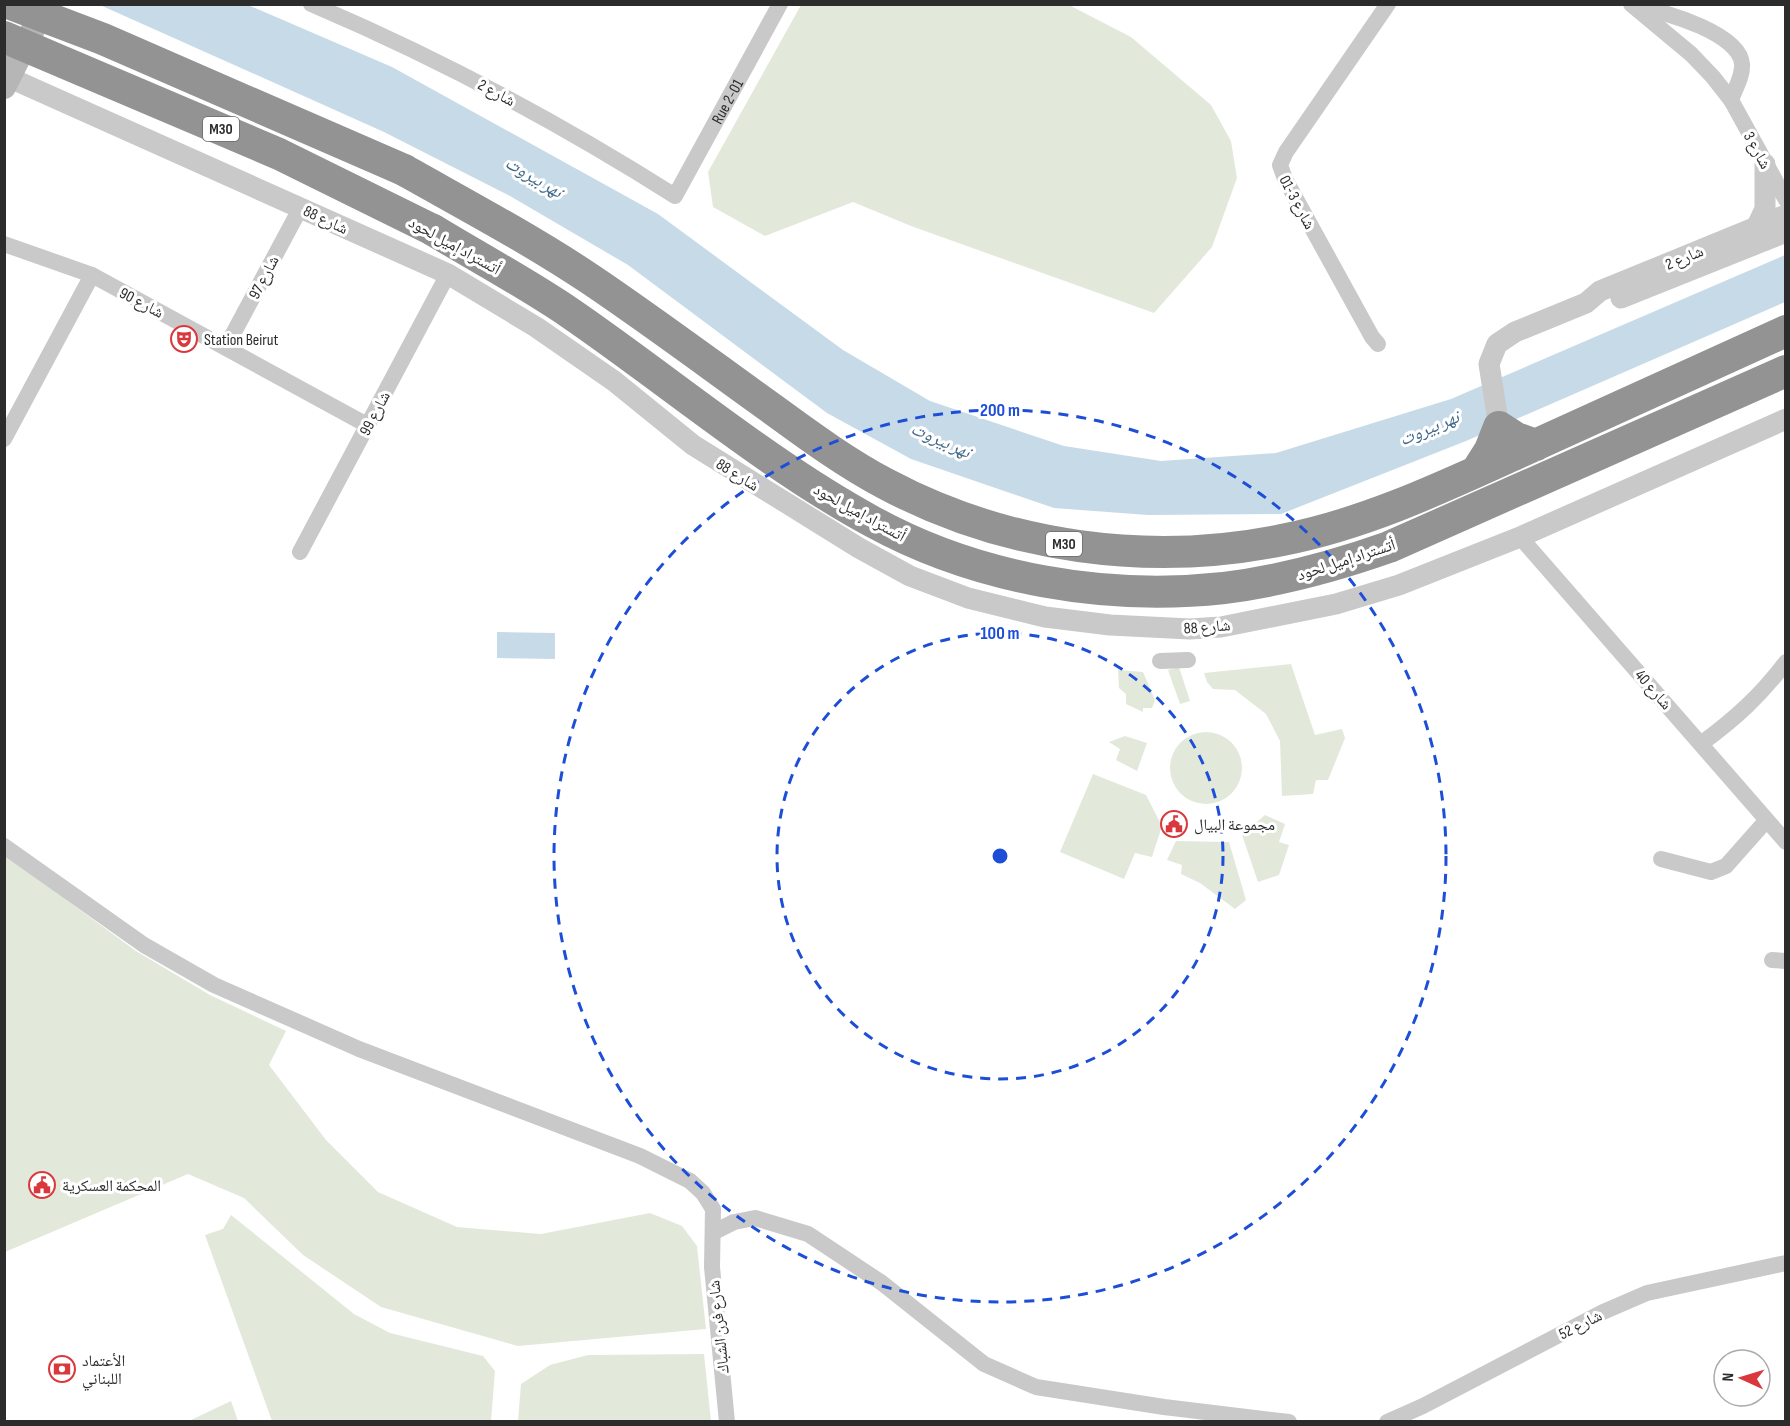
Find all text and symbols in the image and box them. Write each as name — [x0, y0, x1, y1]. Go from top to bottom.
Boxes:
street label: شارع 2 — [474, 76, 518, 111]
street label: Rue 2-01 — [708, 76, 748, 128]
road number: M30 — [203, 117, 239, 141]
street label: شارع 3 — [1739, 129, 1775, 173]
water label: نهر بيروت — [501, 152, 569, 204]
street label: شارع 3-01 — [1275, 172, 1319, 233]
street label: شارع 88 — [300, 202, 351, 239]
street label: أتستراد إميل لحود — [405, 213, 504, 279]
street label: شارع 2 — [1663, 242, 1706, 275]
street label: شارع 97 — [245, 253, 284, 303]
street label: شارع 90 — [116, 284, 167, 323]
theatre icon: Station Beirut — [169, 324, 199, 354]
place label: Station Beirut — [204, 331, 279, 350]
street label: شارع 99 — [356, 388, 395, 439]
text: 200 m — [980, 400, 1020, 421]
water label: نهر بيروت — [1396, 405, 1465, 450]
water label: نهر بيروت — [908, 418, 977, 464]
street label: شارع 88 — [712, 455, 762, 496]
street label: أتستراد إميل لحود — [810, 480, 909, 546]
road number: M30 — [1046, 532, 1082, 556]
street label: أتستراد إميل لحود — [1295, 535, 1398, 585]
street label: شارع 88 — [1183, 616, 1231, 639]
text: 100 m — [981, 623, 1020, 644]
street label: شارع 40 — [1630, 666, 1675, 714]
public building icon: مجموعة البيال — [1159, 809, 1189, 839]
place label: مجموعة البيال — [1194, 816, 1275, 835]
centre of rings — [990, 846, 1010, 866]
public building icon: المحكمة العسكرية — [27, 1170, 57, 1200]
place label: المحكمة العسكرية — [62, 1177, 161, 1196]
street label: شارع فرن الشباك — [705, 1279, 734, 1374]
street label: شارع 52 — [1556, 1306, 1605, 1344]
north arrow — [1712, 1348, 1772, 1408]
place label: الأعتماد اللبناني — [82, 1352, 125, 1391]
bank icon: الأعتماد اللبناني — [47, 1354, 77, 1384]
text: N — [1719, 1372, 1738, 1382]

